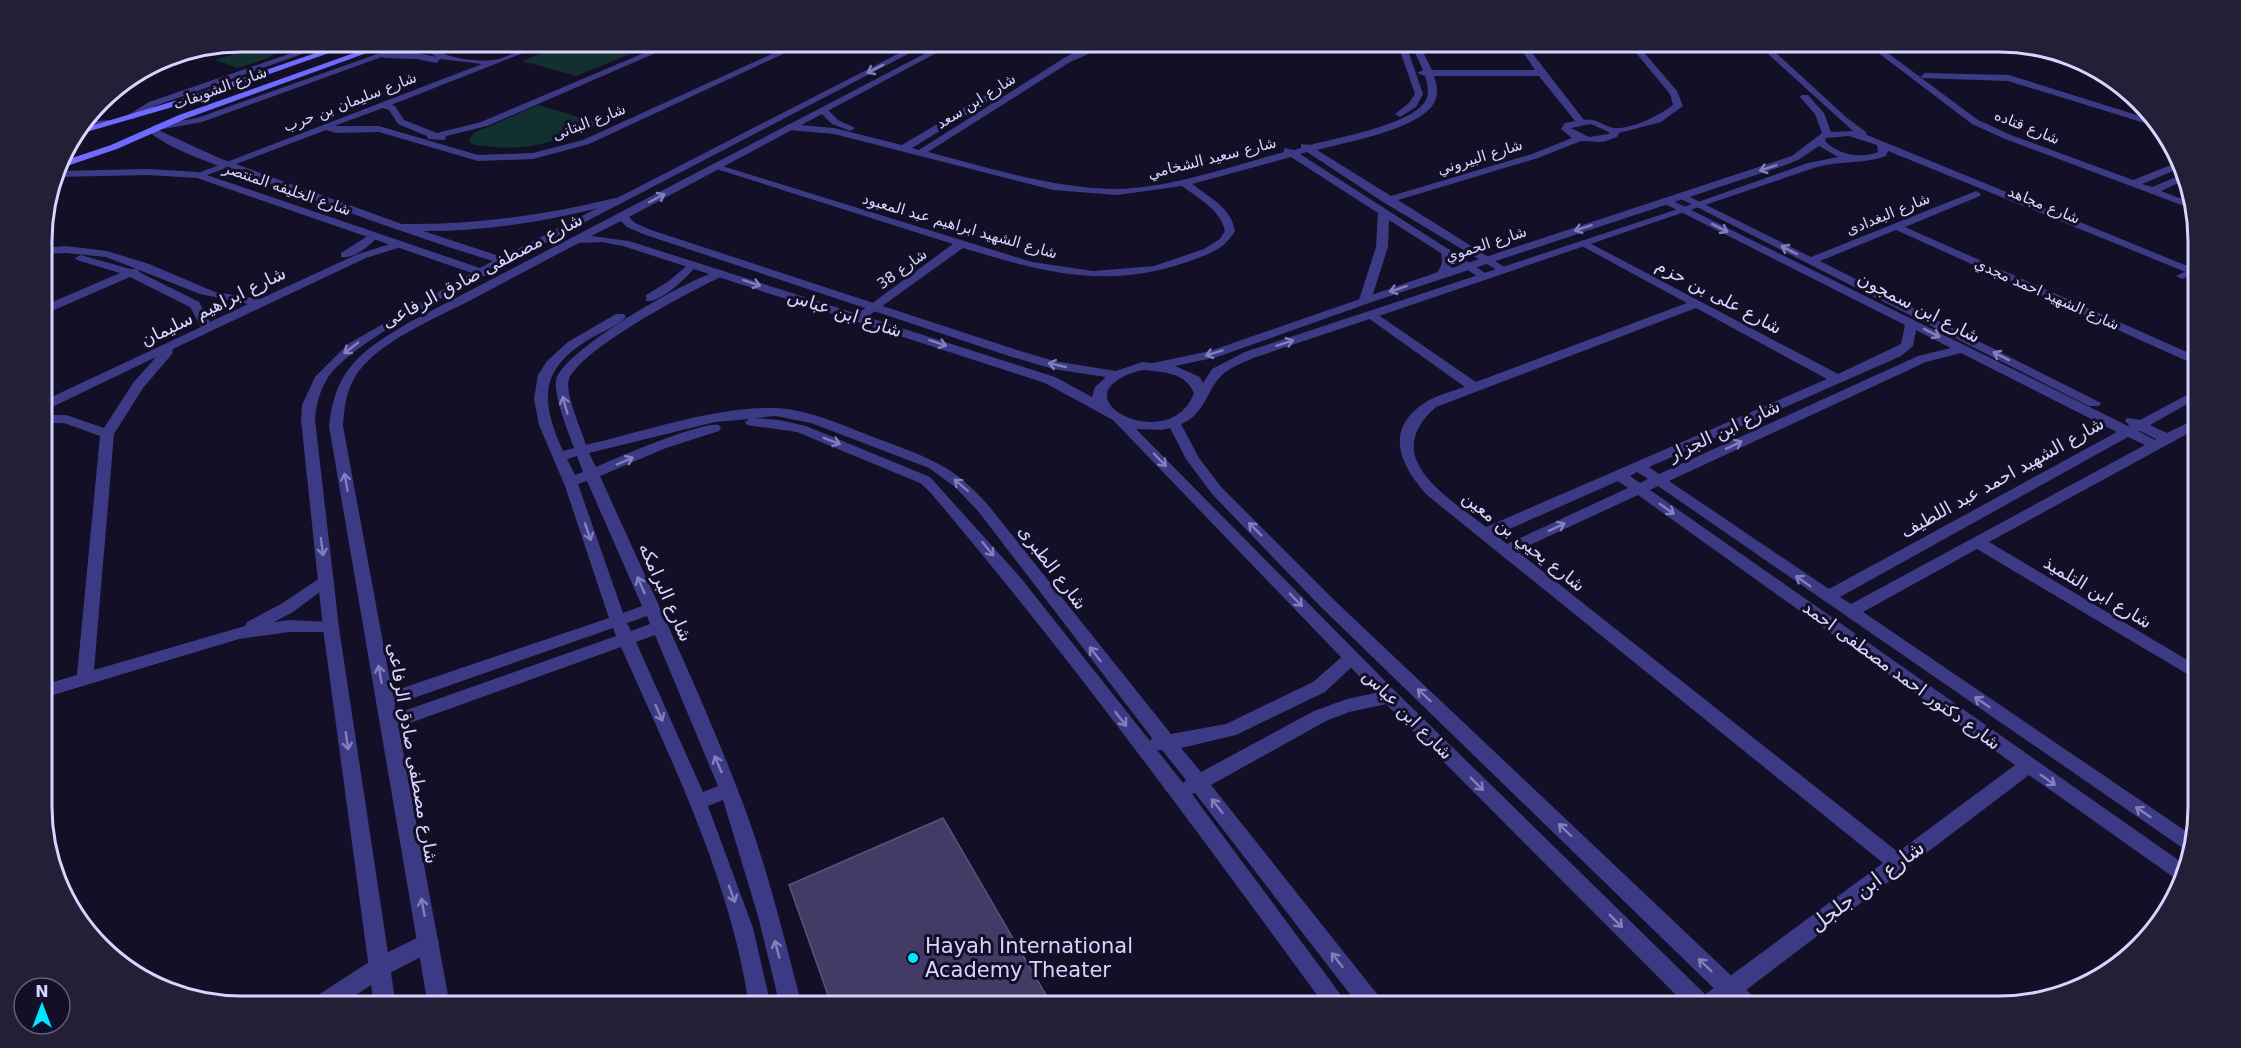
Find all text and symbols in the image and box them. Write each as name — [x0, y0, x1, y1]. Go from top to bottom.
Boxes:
street label: شارع الشويفات — [171, 63, 269, 113]
one-way arrow — [867, 63, 885, 75]
street label: شارع سليمان بن حرب — [281, 68, 419, 136]
street label: شارع ابن سعد — [933, 69, 1019, 133]
street label: شارع البتانى — [550, 100, 628, 144]
street label: شارع قتاده — [1992, 106, 2062, 148]
street label: شارع سعيد الشخامي — [1146, 133, 1278, 184]
street label: شارع البيروني — [1435, 136, 1525, 179]
street label: شارع الخليفه المنتصر — [220, 158, 353, 219]
one-way arrow — [1759, 163, 1778, 174]
street label: شارع مجاهد — [2005, 182, 2083, 228]
street label: شارع البغدادى — [1843, 189, 1933, 239]
street label: شارع الشهيد ابراهيم عبد المعبود — [860, 190, 1060, 262]
one-way arrow — [648, 191, 666, 203]
street label: شارع مصطفى صادق الرفاعى — [378, 208, 586, 333]
street label: شارع الحموي — [1443, 222, 1529, 267]
one-way arrow — [1710, 222, 1728, 234]
one-way arrow — [1574, 224, 1593, 235]
one-way arrow — [1781, 244, 1799, 256]
street label: شارع 38 — [874, 245, 930, 293]
street label: شارع على بن حزم — [1652, 254, 1786, 339]
street label: شارع الشهيد احمد مجدي — [1971, 254, 2122, 335]
street label: شارع ابراهيم سليمان — [137, 262, 289, 351]
street label: شارع ابن سمجون — [1854, 267, 1984, 348]
one-way arrow — [742, 278, 761, 289]
one-way arrow — [1389, 284, 1408, 295]
street label: شارع ابن عباس — [785, 285, 905, 342]
one-way arrow — [1922, 328, 1940, 340]
one-way arrow — [1275, 337, 1294, 348]
one-way arrow — [928, 338, 947, 349]
one-way arrow — [344, 342, 360, 354]
one-way arrow — [1205, 348, 1224, 359]
one-way arrow — [1993, 350, 2011, 362]
one-way arrow — [1047, 359, 1066, 371]
street label: شارع ابن الجزار — [1664, 395, 1784, 466]
one-way arrow — [559, 396, 570, 415]
street label: شارع الشهيد احمد عبد اللطيف — [1897, 412, 2108, 543]
one-way arrow — [822, 436, 840, 447]
one-way arrow — [1725, 439, 1743, 451]
one-way arrow — [1153, 453, 1167, 468]
one-way arrow — [615, 455, 634, 466]
one-way arrow — [340, 472, 351, 492]
one-way arrow — [954, 478, 969, 492]
street label: شارع يحيي بن معين — [1458, 486, 1590, 596]
one-way arrow — [1658, 503, 1674, 515]
one-way arrow — [1548, 520, 1566, 532]
street label: شارع الطبرى — [1014, 521, 1092, 614]
one-way arrow — [583, 522, 594, 541]
one-way arrow — [1247, 522, 1262, 537]
one-way arrow — [317, 537, 328, 557]
street label: شارع البرامكه — [634, 539, 697, 645]
one-way arrow — [981, 541, 995, 556]
street label: شارع ابن التلميذ — [2040, 551, 2156, 633]
one-way arrow — [1796, 575, 1812, 587]
one-way arrow — [634, 576, 646, 594]
one-way arrow — [1288, 593, 1303, 608]
street label: شارع دكتور احمد مصطفى احمد — [1799, 596, 2005, 755]
street label: شارع مصطفى صادق الرفاعى — [382, 641, 443, 865]
one-way arrow — [1089, 646, 1102, 662]
one-way arrow — [374, 664, 385, 684]
street label: شارع ابن عباس — [1358, 665, 1457, 764]
one-way arrow — [1417, 688, 1432, 702]
one-way arrow — [1974, 696, 1991, 708]
one-way arrow — [654, 703, 665, 722]
one-way arrow — [1115, 711, 1128, 727]
one-way arrow — [342, 730, 353, 750]
one-way arrow — [712, 755, 723, 773]
one-way arrow — [2040, 774, 2056, 786]
one-way arrow — [1470, 776, 1485, 791]
one-way arrow — [1210, 799, 1223, 815]
one-way arrow — [2135, 806, 2152, 818]
one-way arrow — [1557, 823, 1572, 837]
street label: شارع ابن جلجل — [1805, 835, 1929, 937]
one-way arrow — [728, 884, 739, 903]
one-way arrow — [417, 898, 428, 917]
one-way arrow — [1608, 913, 1623, 928]
place label: Hayah International Academy Theater — [925, 934, 1133, 982]
one-way arrow — [771, 940, 783, 959]
marker: Hayah International Academy Theater — [906, 951, 920, 965]
one-way arrow — [1331, 952, 1344, 968]
one-way arrow — [1698, 958, 1713, 973]
north arrow — [12, 976, 72, 1036]
text: N — [35, 982, 49, 1001]

